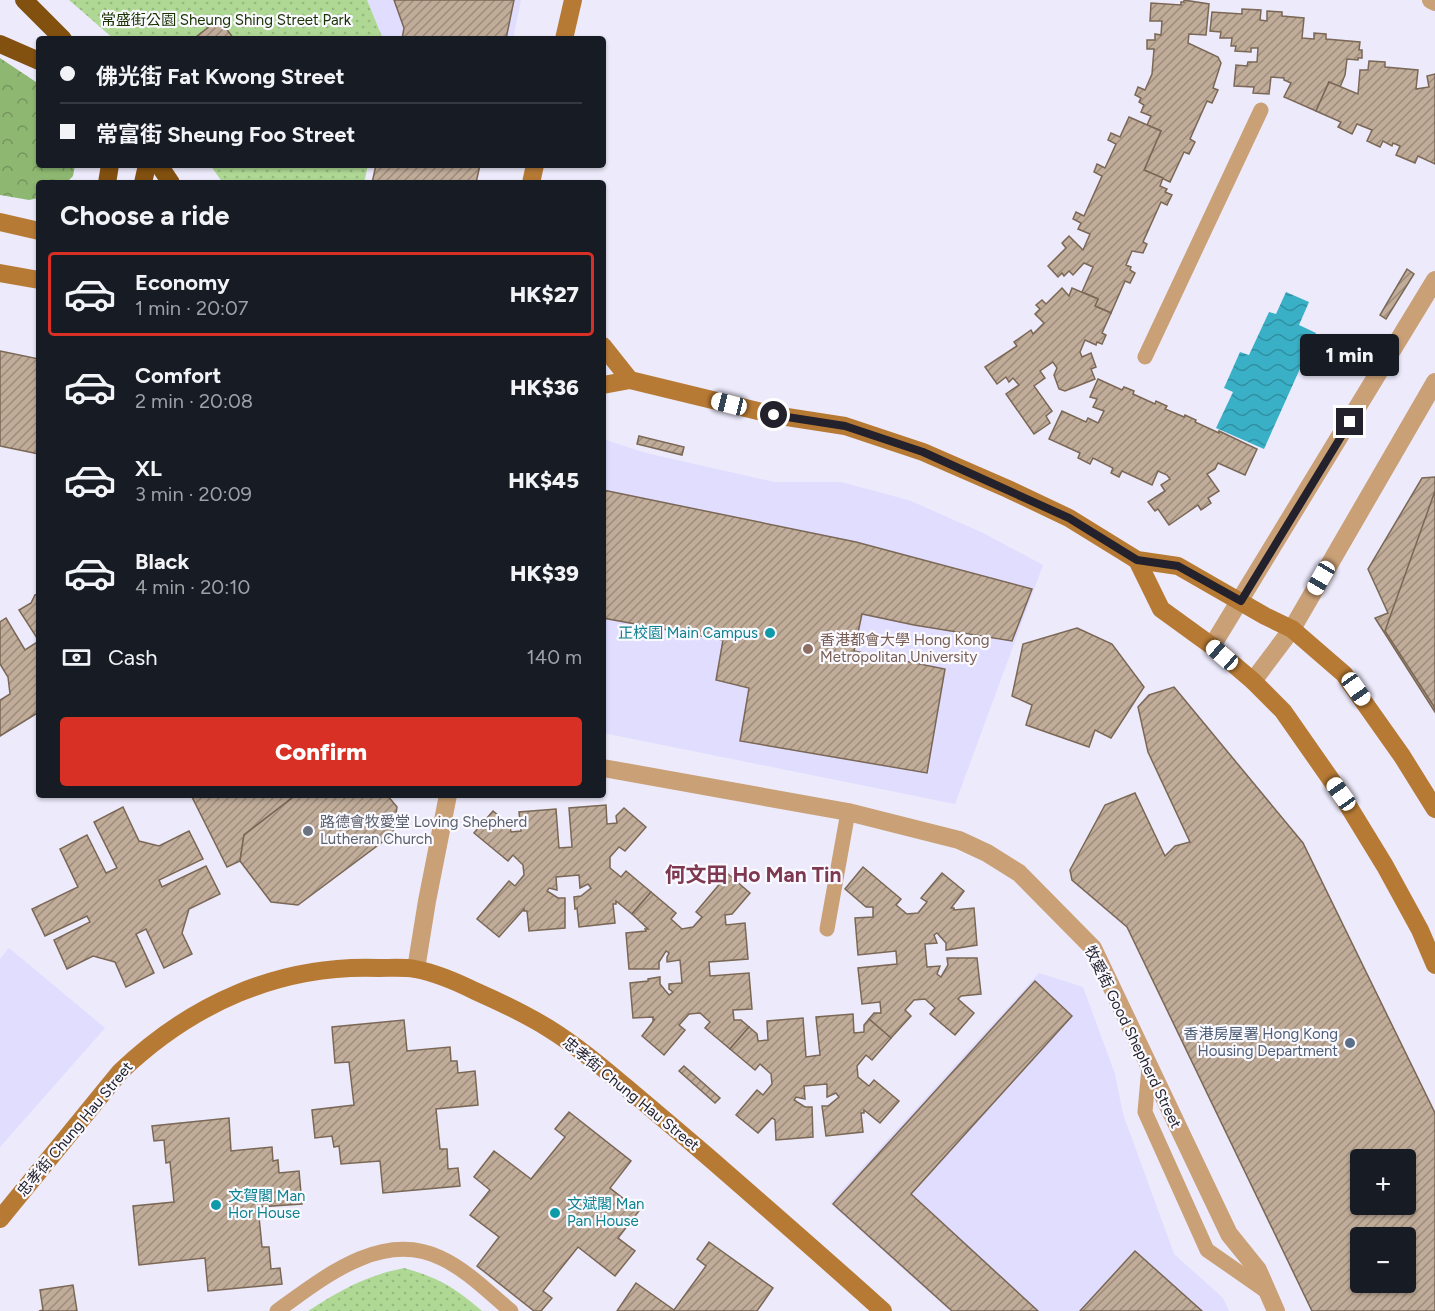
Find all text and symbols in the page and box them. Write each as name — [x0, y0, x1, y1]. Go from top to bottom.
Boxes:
park label: 常盛街公園 Sheung Shing Street Park — [101, 11, 352, 29]
text: 佛光街 Fat Kwong Street — [96, 63, 345, 90]
text: 常富街 Sheung Foo Street — [96, 121, 355, 148]
text: Choose a ride — [60, 199, 229, 232]
icon: car — [63, 267, 117, 321]
text: Economy — [135, 269, 230, 296]
text: HK$27 — [510, 281, 579, 308]
text: 1 min · 20:07 — [135, 296, 249, 320]
callout: 1 min — [1300, 335, 1400, 377]
text: 1 min — [1326, 343, 1373, 367]
icon: car — [63, 360, 117, 414]
text: Comfort — [135, 362, 221, 389]
text: HK$36 — [510, 374, 579, 401]
text: 2 min · 20:08 — [135, 389, 253, 413]
car — [709, 391, 749, 417]
route start — [760, 401, 787, 428]
route end — [1336, 408, 1363, 435]
icon: car — [63, 453, 117, 507]
text: XL — [135, 455, 162, 482]
text: HK$45 — [508, 467, 579, 494]
text: 3 min · 20:09 — [135, 482, 252, 506]
icon: car — [63, 546, 117, 600]
text: Black — [135, 548, 189, 575]
car — [1304, 558, 1338, 598]
text: HK$39 — [510, 560, 579, 587]
text: 4 min · 20:10 — [135, 575, 250, 599]
place label: 正校園 Main Campus — [618, 624, 758, 642]
marker: 正校園 Main Campus — [763, 626, 777, 640]
place label: 香港都會大學 Hong Kong Metropolitan University — [820, 631, 989, 666]
car — [1203, 636, 1241, 674]
icon: cash — [60, 641, 93, 674]
marker: 香港都會大學 Hong Kong Metropolitan University — [801, 642, 815, 656]
text: Cash — [108, 644, 158, 671]
text: 140 m — [527, 645, 582, 669]
car — [1338, 669, 1374, 709]
button: Confirm — [60, 717, 582, 786]
car — [1323, 774, 1359, 814]
place label: 路德會牧愛堂 Loving Shepherd Lutheran Church — [320, 813, 527, 848]
marker: 路德會牧愛堂 Loving Shepherd Lutheran Church — [301, 824, 315, 838]
district label: 何文田 Ho Man Tin — [665, 862, 841, 887]
street label: 牧愛街 Good Shepherd Street — [1081, 943, 1185, 1131]
place label: 香港房屋署 Hong Kong Housing Department — [1184, 1025, 1338, 1060]
street label: 忠孝街 Chung Hau Street — [559, 1033, 703, 1155]
marker: 香港房屋署 Hong Kong Housing Department — [1343, 1036, 1357, 1050]
street label: 忠孝街 Chung Hau Street — [13, 1058, 137, 1200]
map controls — [1350, 1149, 1416, 1293]
button: + — [1350, 1149, 1416, 1215]
place label: 文賀閣 Man Hor House — [228, 1187, 305, 1222]
place label: 文斌閣 Man Pan House — [567, 1195, 644, 1230]
marker: 文賀閣 Man Hor House — [209, 1198, 223, 1212]
marker: 文斌閣 Man Pan House — [548, 1206, 562, 1220]
button: − — [1350, 1227, 1416, 1293]

